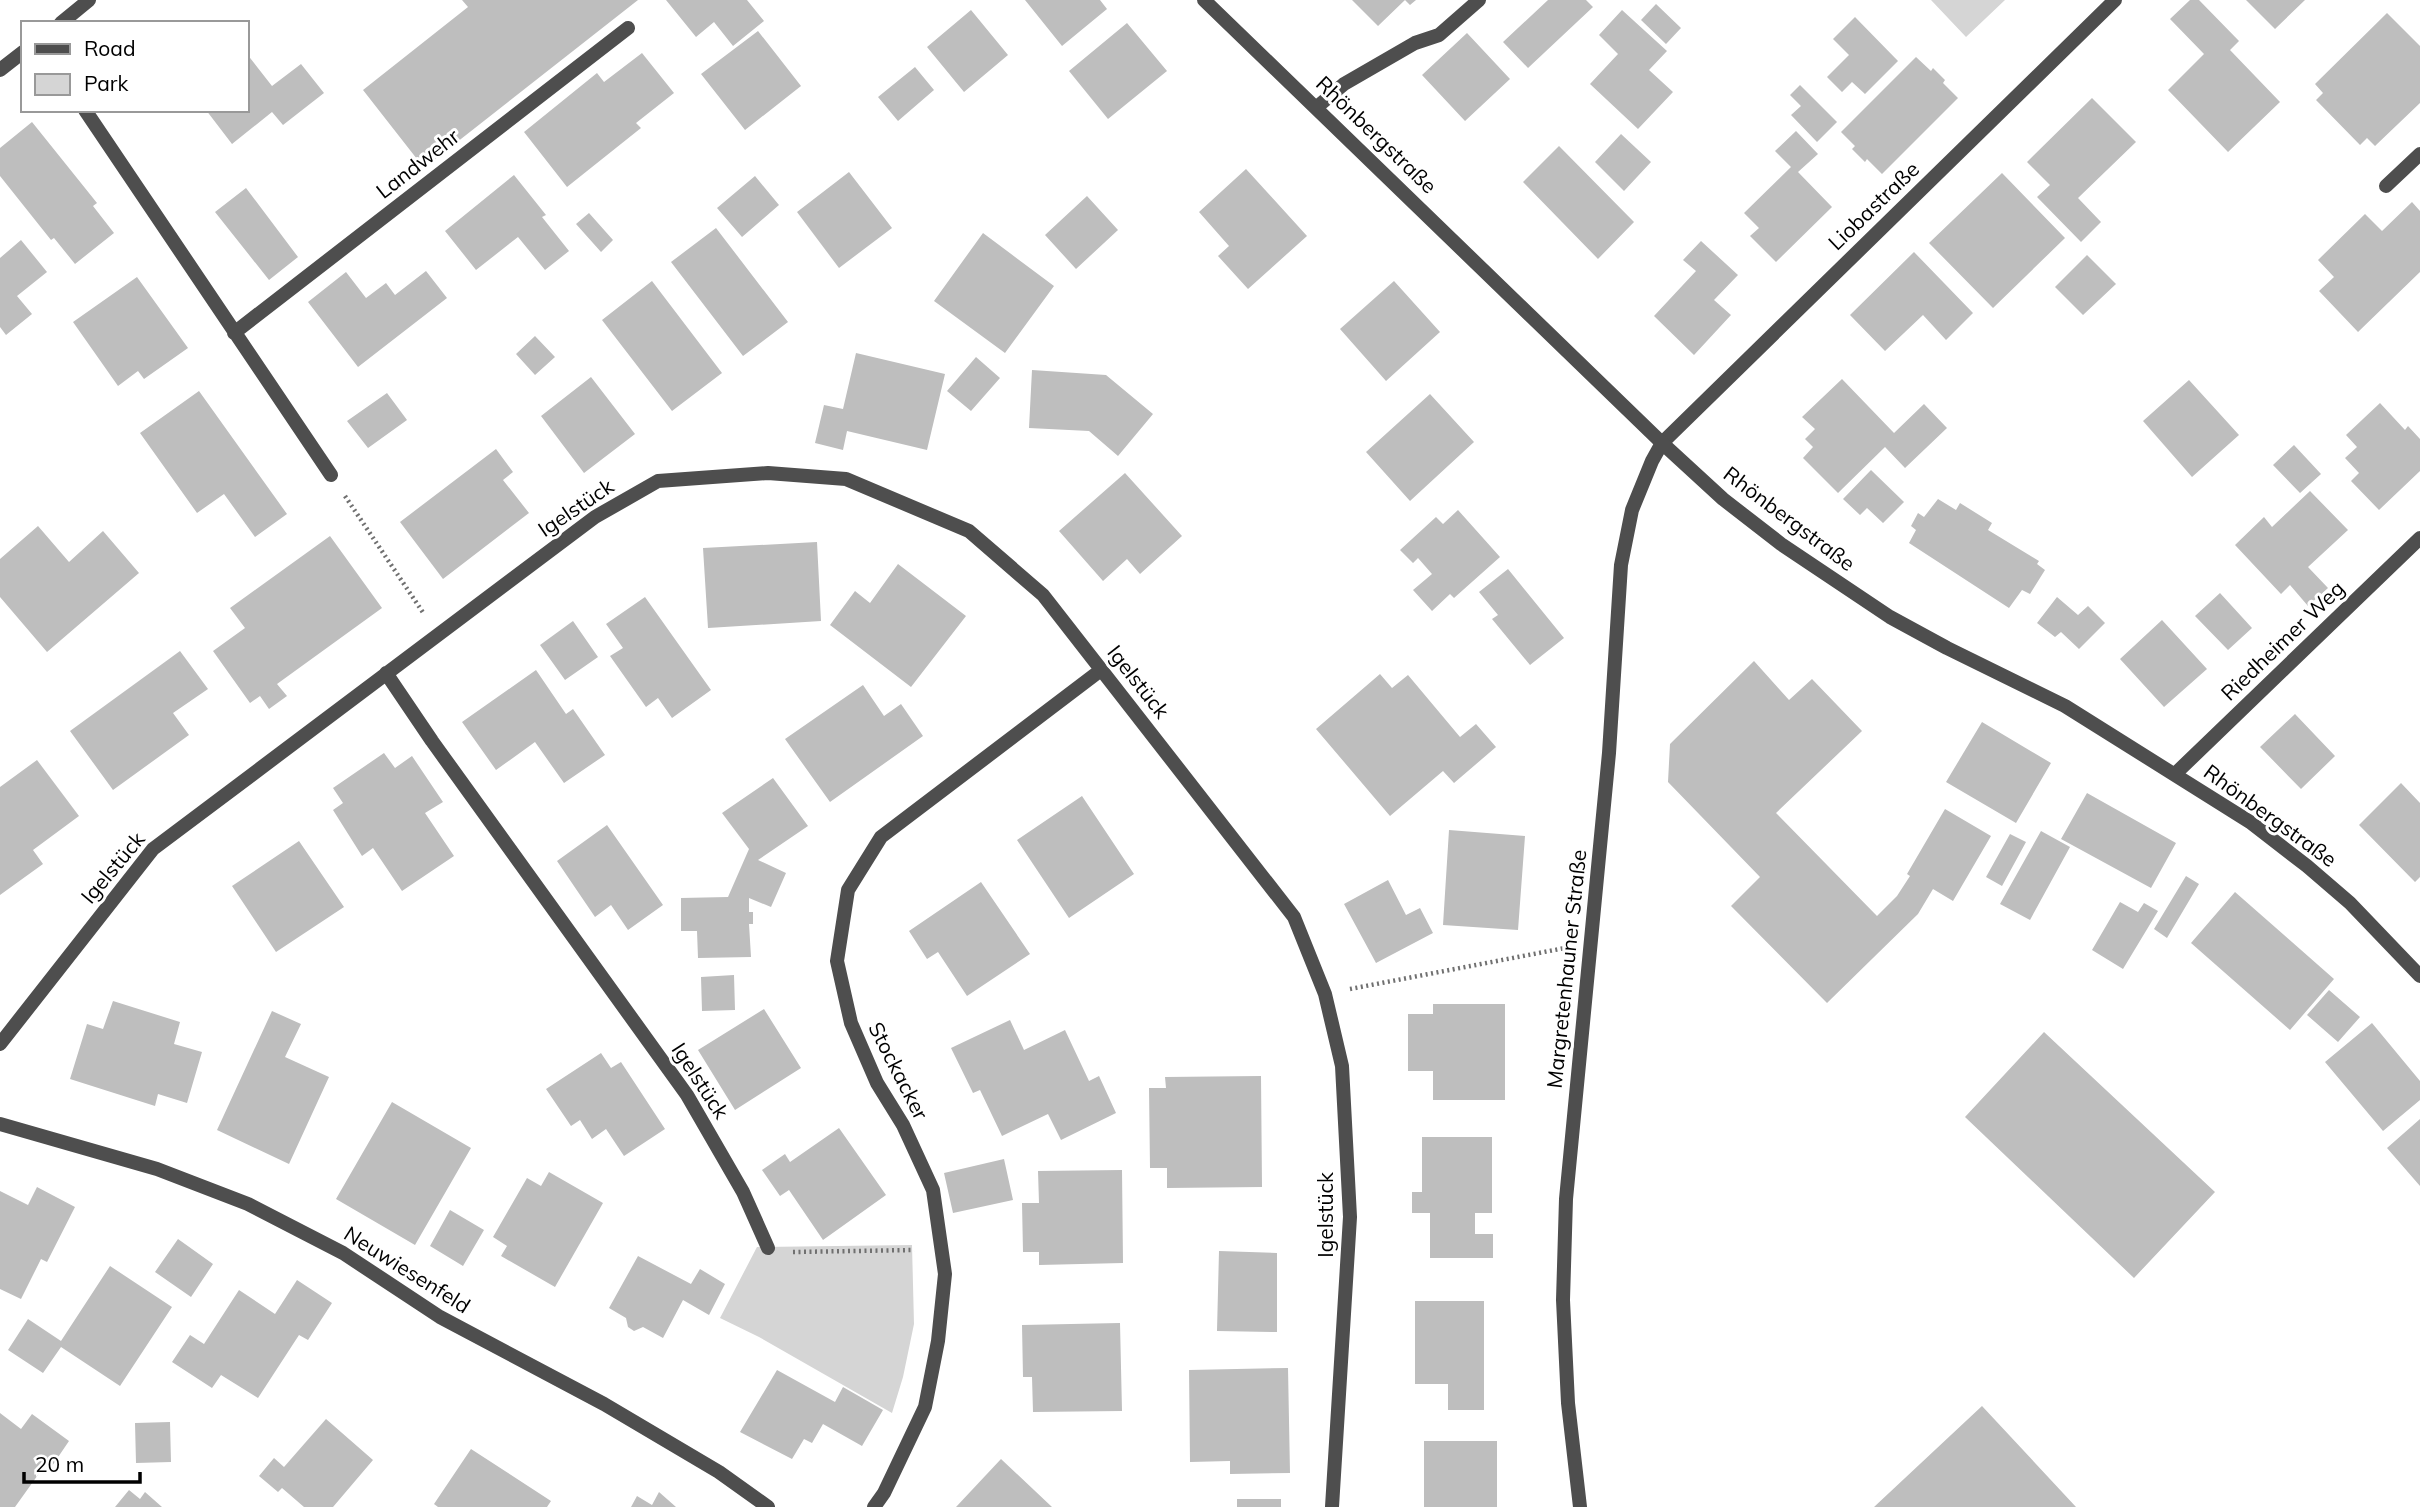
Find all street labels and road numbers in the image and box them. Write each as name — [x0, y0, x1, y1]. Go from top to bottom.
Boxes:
street label: Rhönbergstraße — [1311, 70, 1442, 198]
street label: Landwehr — [371, 122, 464, 204]
street label: Liobastraße — [1822, 156, 1924, 255]
street label: Rhönbergstraße — [1719, 460, 1860, 576]
street label: Igelstück — [533, 472, 618, 542]
street label: Riedheimer Weg — [2215, 575, 2349, 706]
street label: Igelstück — [1102, 640, 1175, 723]
street label: Rhönbergstraße — [2199, 758, 2342, 872]
street label: Igelstück — [75, 826, 150, 908]
street label: Margretenhauner Straße — [1541, 848, 1591, 1089]
street label: Stockacker — [863, 1017, 935, 1124]
street label: Igelstück — [667, 1038, 735, 1124]
street label: Igelstück — [1312, 1172, 1338, 1258]
street label: Neuwiesenfeld — [340, 1220, 475, 1318]

